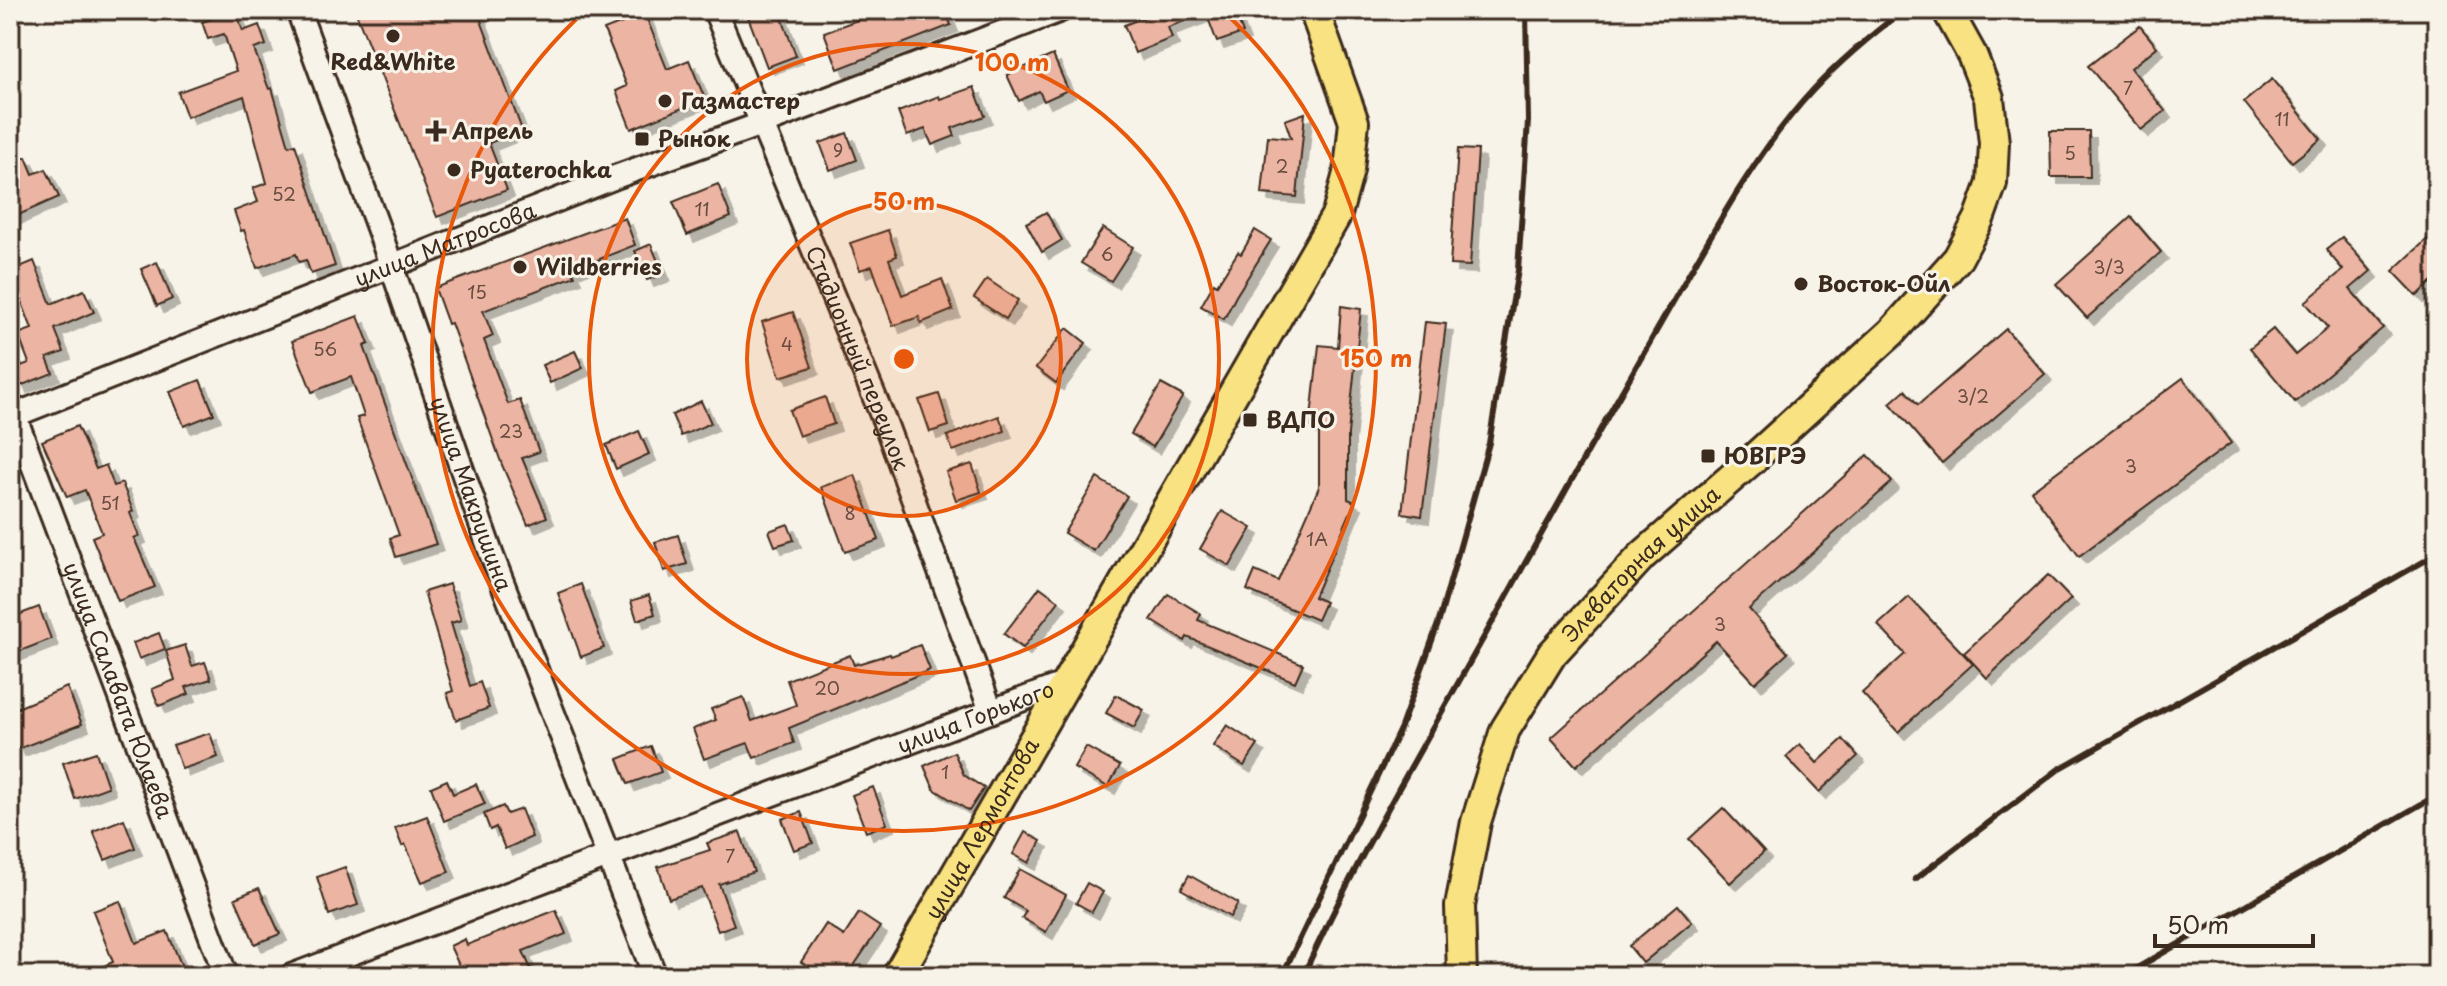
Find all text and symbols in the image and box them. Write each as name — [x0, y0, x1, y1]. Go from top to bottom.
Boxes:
marker: Red&White — [384, 27, 402, 45]
text: 100 m — [975, 43, 1049, 79]
place label: Red&White — [331, 44, 456, 77]
house number: 7 — [2123, 74, 2133, 101]
place label: Газмастер — [681, 83, 800, 116]
marker: Газмастер — [656, 92, 674, 110]
house number: 11 — [2274, 105, 2290, 132]
place label: Апрель — [451, 113, 533, 146]
place label: Рынок — [658, 121, 732, 154]
marker: Апрель — [427, 122, 445, 140]
marker: Рынок — [633, 130, 651, 148]
house number: 9 — [833, 136, 843, 163]
house number: 5 — [2064, 139, 2076, 166]
place label: Pyaterochka — [470, 152, 612, 185]
house number: 2 — [1276, 152, 1288, 179]
marker: Pyaterochka — [445, 161, 463, 179]
house number: 52 — [272, 180, 296, 207]
text: 50 m — [873, 182, 935, 218]
street label: улица Матросова — [349, 192, 540, 294]
house number: 11 — [694, 195, 710, 222]
street label: Стадионный переулок — [799, 240, 919, 475]
house number: 6 — [1101, 240, 1113, 267]
place label: Wildberries — [536, 249, 662, 282]
house number: 3/3 — [2093, 253, 2125, 280]
marker: Wildberries — [511, 258, 529, 276]
place label: Восток-Ойл — [1817, 266, 1950, 299]
marker: Восток-Ойл — [1792, 275, 1810, 293]
house number: 15 — [467, 278, 487, 305]
house number: 4 — [781, 330, 793, 357]
house number: 56 — [313, 335, 337, 362]
text: 150 m — [1340, 339, 1412, 375]
centre of rings — [890, 345, 918, 373]
house number: 3/2 — [1957, 382, 1989, 409]
street label: улица Макрушина — [423, 392, 522, 596]
place label: ВДПО — [1266, 402, 1335, 435]
marker: ВДПО — [1241, 411, 1259, 429]
house number: 23 — [499, 417, 523, 444]
place label: ЮВГРЭ — [1724, 438, 1806, 471]
marker: ЮВГРЭ — [1699, 447, 1717, 465]
house number: 3 — [2125, 452, 2137, 479]
street label: Элеваторная улица — [1553, 477, 1727, 649]
house number: 51 — [100, 489, 120, 516]
house number: 8 — [844, 499, 856, 526]
house number: 1А — [1306, 525, 1328, 552]
street label: улица Салавата Юлаева — [56, 557, 183, 823]
house number: 3 — [1714, 610, 1726, 637]
street label: улица Горького — [892, 671, 1058, 760]
house number: 20 — [814, 674, 840, 701]
street label: улица Лермонтова — [915, 731, 1046, 925]
house number: 1 — [941, 758, 949, 785]
house number: 7 — [725, 842, 735, 869]
scale bar — [2155, 898, 2313, 948]
text: 50 m — [2167, 906, 2229, 942]

